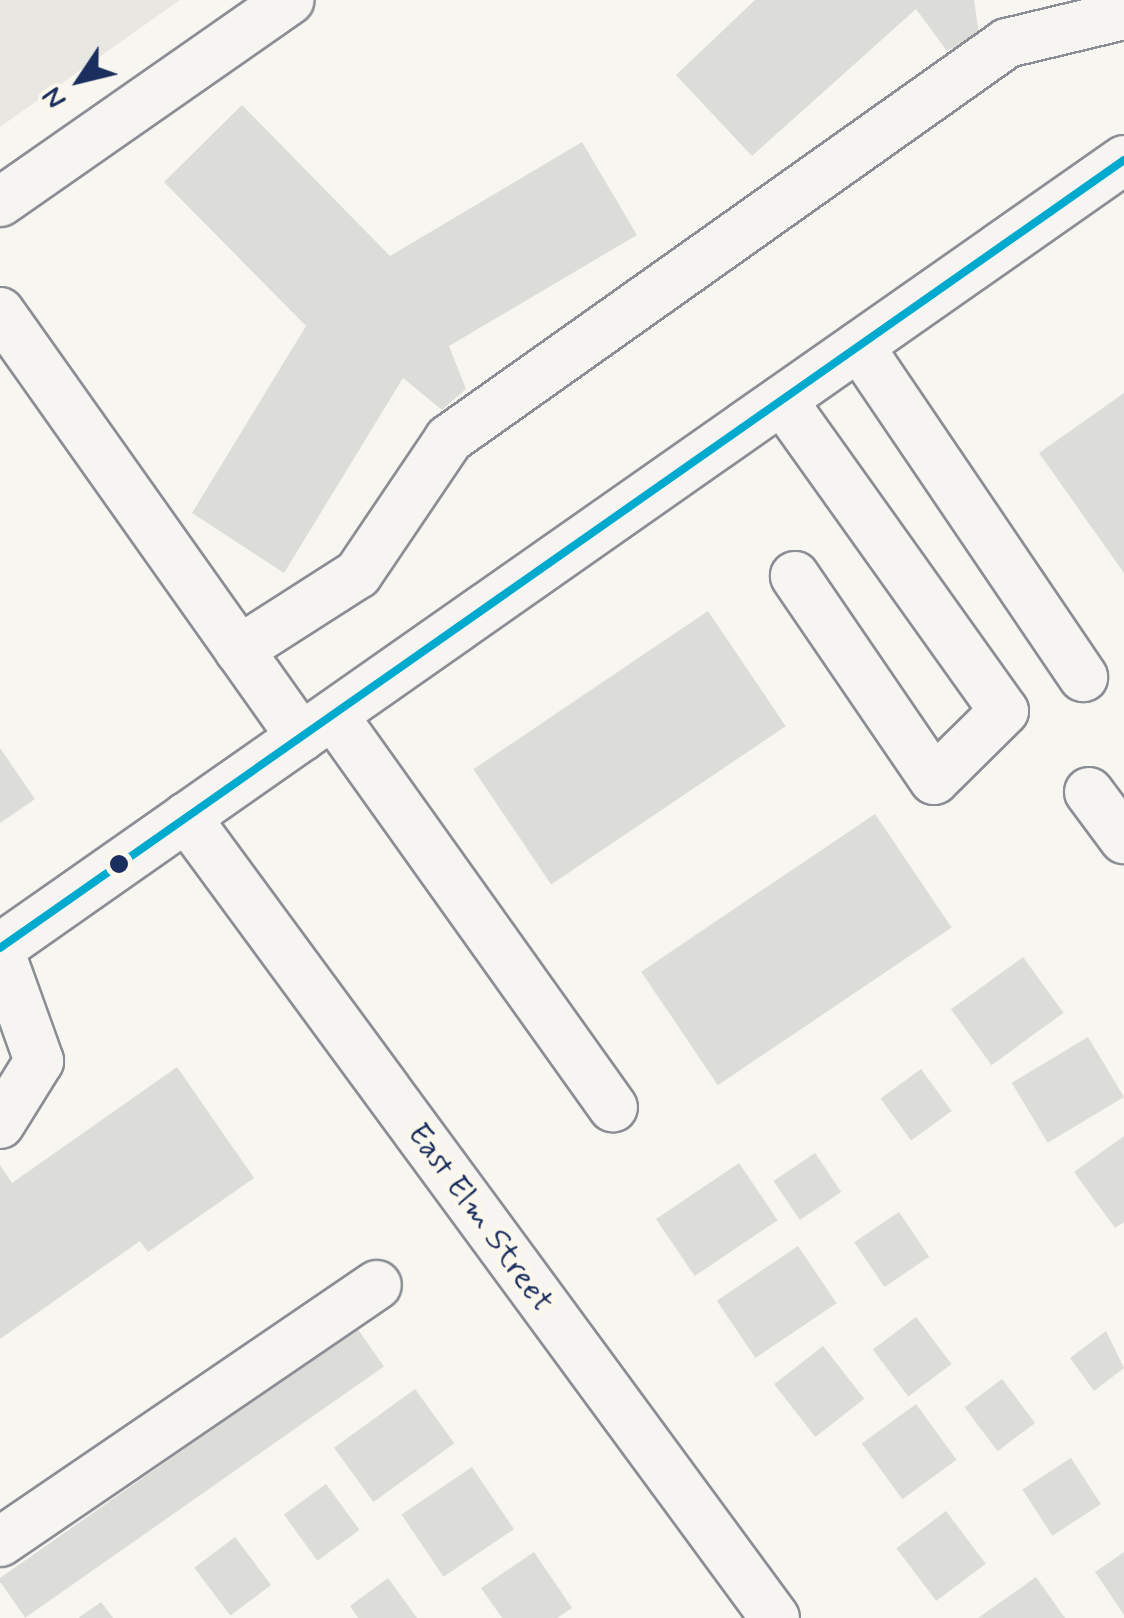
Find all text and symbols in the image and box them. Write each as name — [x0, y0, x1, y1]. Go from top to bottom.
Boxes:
north arrow — [30, 30, 130, 130]
text: N — [35, 79, 76, 116]
unlabelled marker — [109, 854, 129, 874]
street label: East Elm Street — [399, 1117, 561, 1319]

